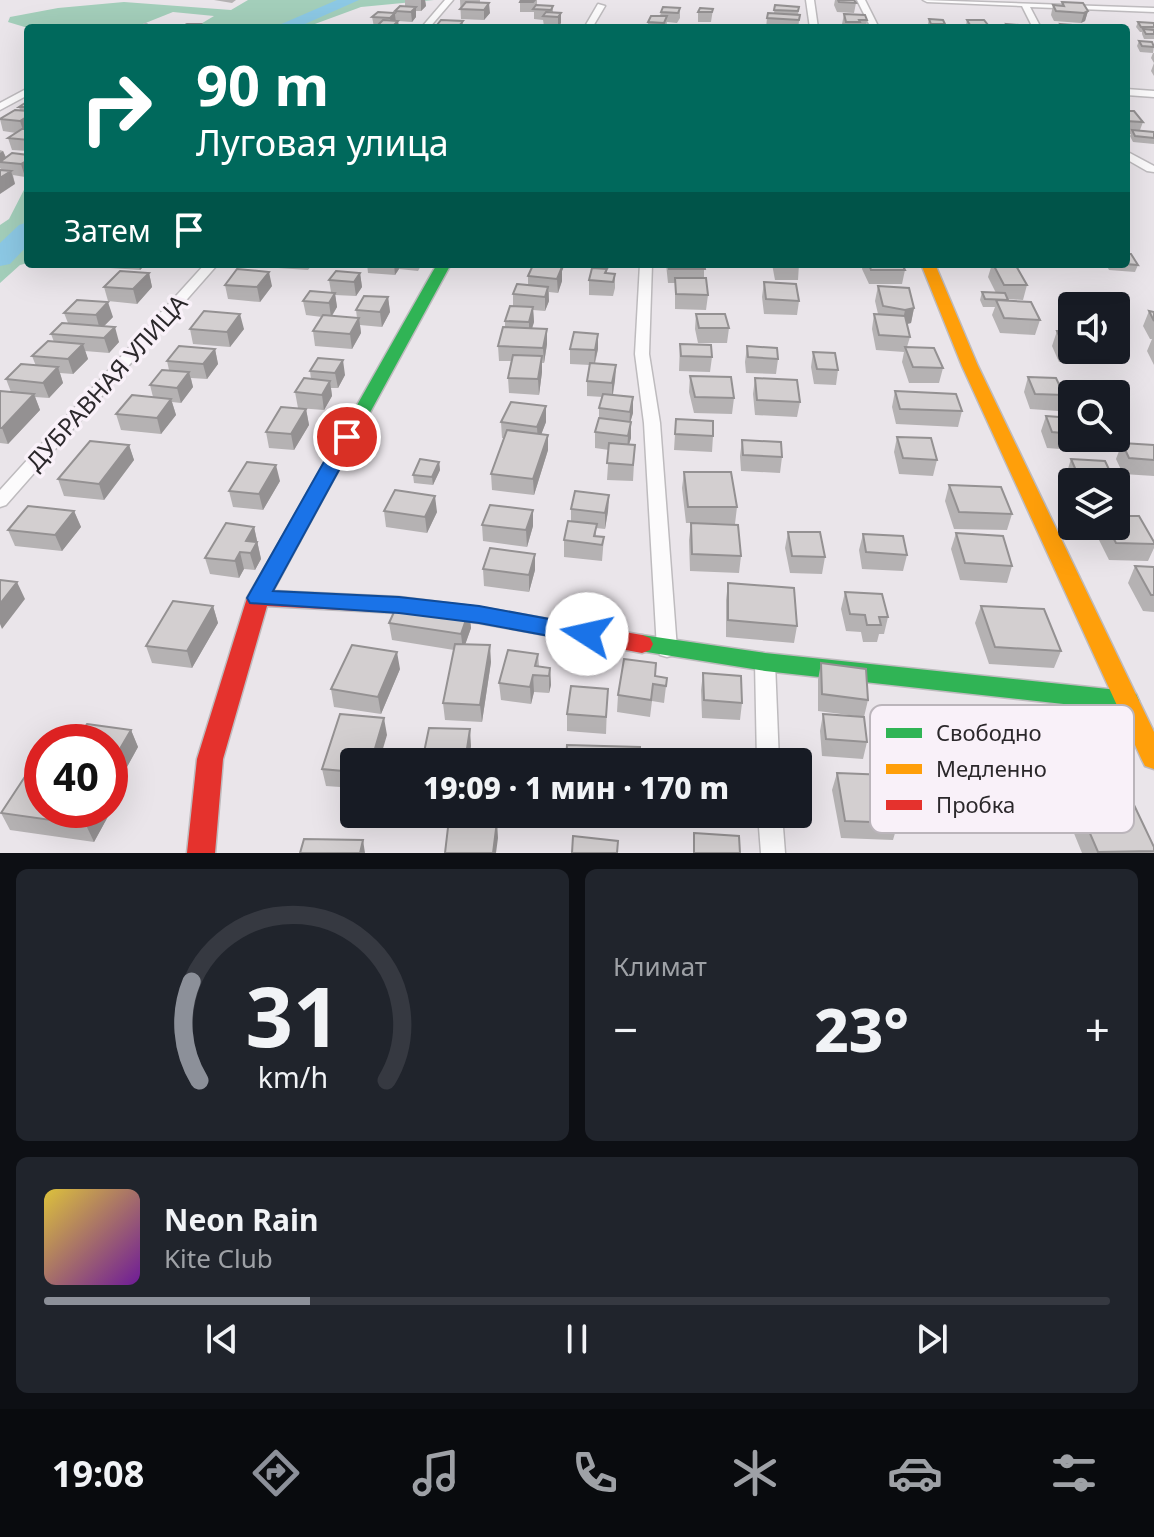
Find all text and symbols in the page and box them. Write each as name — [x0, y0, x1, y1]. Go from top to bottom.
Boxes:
text: 90 m — [196, 46, 329, 122]
icon: right — [64, 56, 168, 160]
text: Луговая улица — [196, 118, 449, 167]
icon: arrive — [167, 208, 211, 252]
text: Затем — [64, 210, 151, 251]
street label: ДУБРАВНАЯ УЛИЦА — [18, 286, 195, 477]
map controls — [1058, 292, 1130, 540]
button: sound — [1058, 292, 1130, 364]
button: search — [1058, 380, 1130, 452]
pin — [313, 403, 381, 471]
icon: arrive — [325, 415, 369, 459]
button: layers — [1058, 468, 1130, 540]
position arrow — [545, 592, 629, 676]
legend — [870, 705, 1134, 833]
text: Свободно — [936, 717, 1041, 747]
speed limit sign: 40 — [24, 724, 128, 828]
text: Медленно — [936, 753, 1047, 783]
text: 19:09 · 1 мин · 170 m — [423, 767, 729, 808]
text: Пробка — [936, 789, 1015, 819]
text: Климат — [613, 948, 707, 984]
text: 31 — [245, 958, 340, 1071]
text: 23° — [814, 988, 909, 1070]
text: − — [613, 999, 638, 1059]
text: + — [1085, 999, 1110, 1059]
text: km/h — [257, 1057, 328, 1096]
text: Neon Rain — [164, 1199, 318, 1240]
text: Kite Club — [164, 1240, 273, 1276]
icon: previous — [200, 1317, 244, 1361]
icon: pause — [555, 1317, 599, 1361]
icon: next — [910, 1317, 954, 1361]
icon: directions — [248, 1445, 304, 1501]
icon: music — [408, 1445, 464, 1501]
icon: phone — [567, 1445, 623, 1501]
icon: climate — [727, 1445, 783, 1501]
icon: car — [887, 1445, 943, 1501]
icon: filters — [1046, 1445, 1102, 1501]
text: 19:08 — [52, 1449, 144, 1498]

